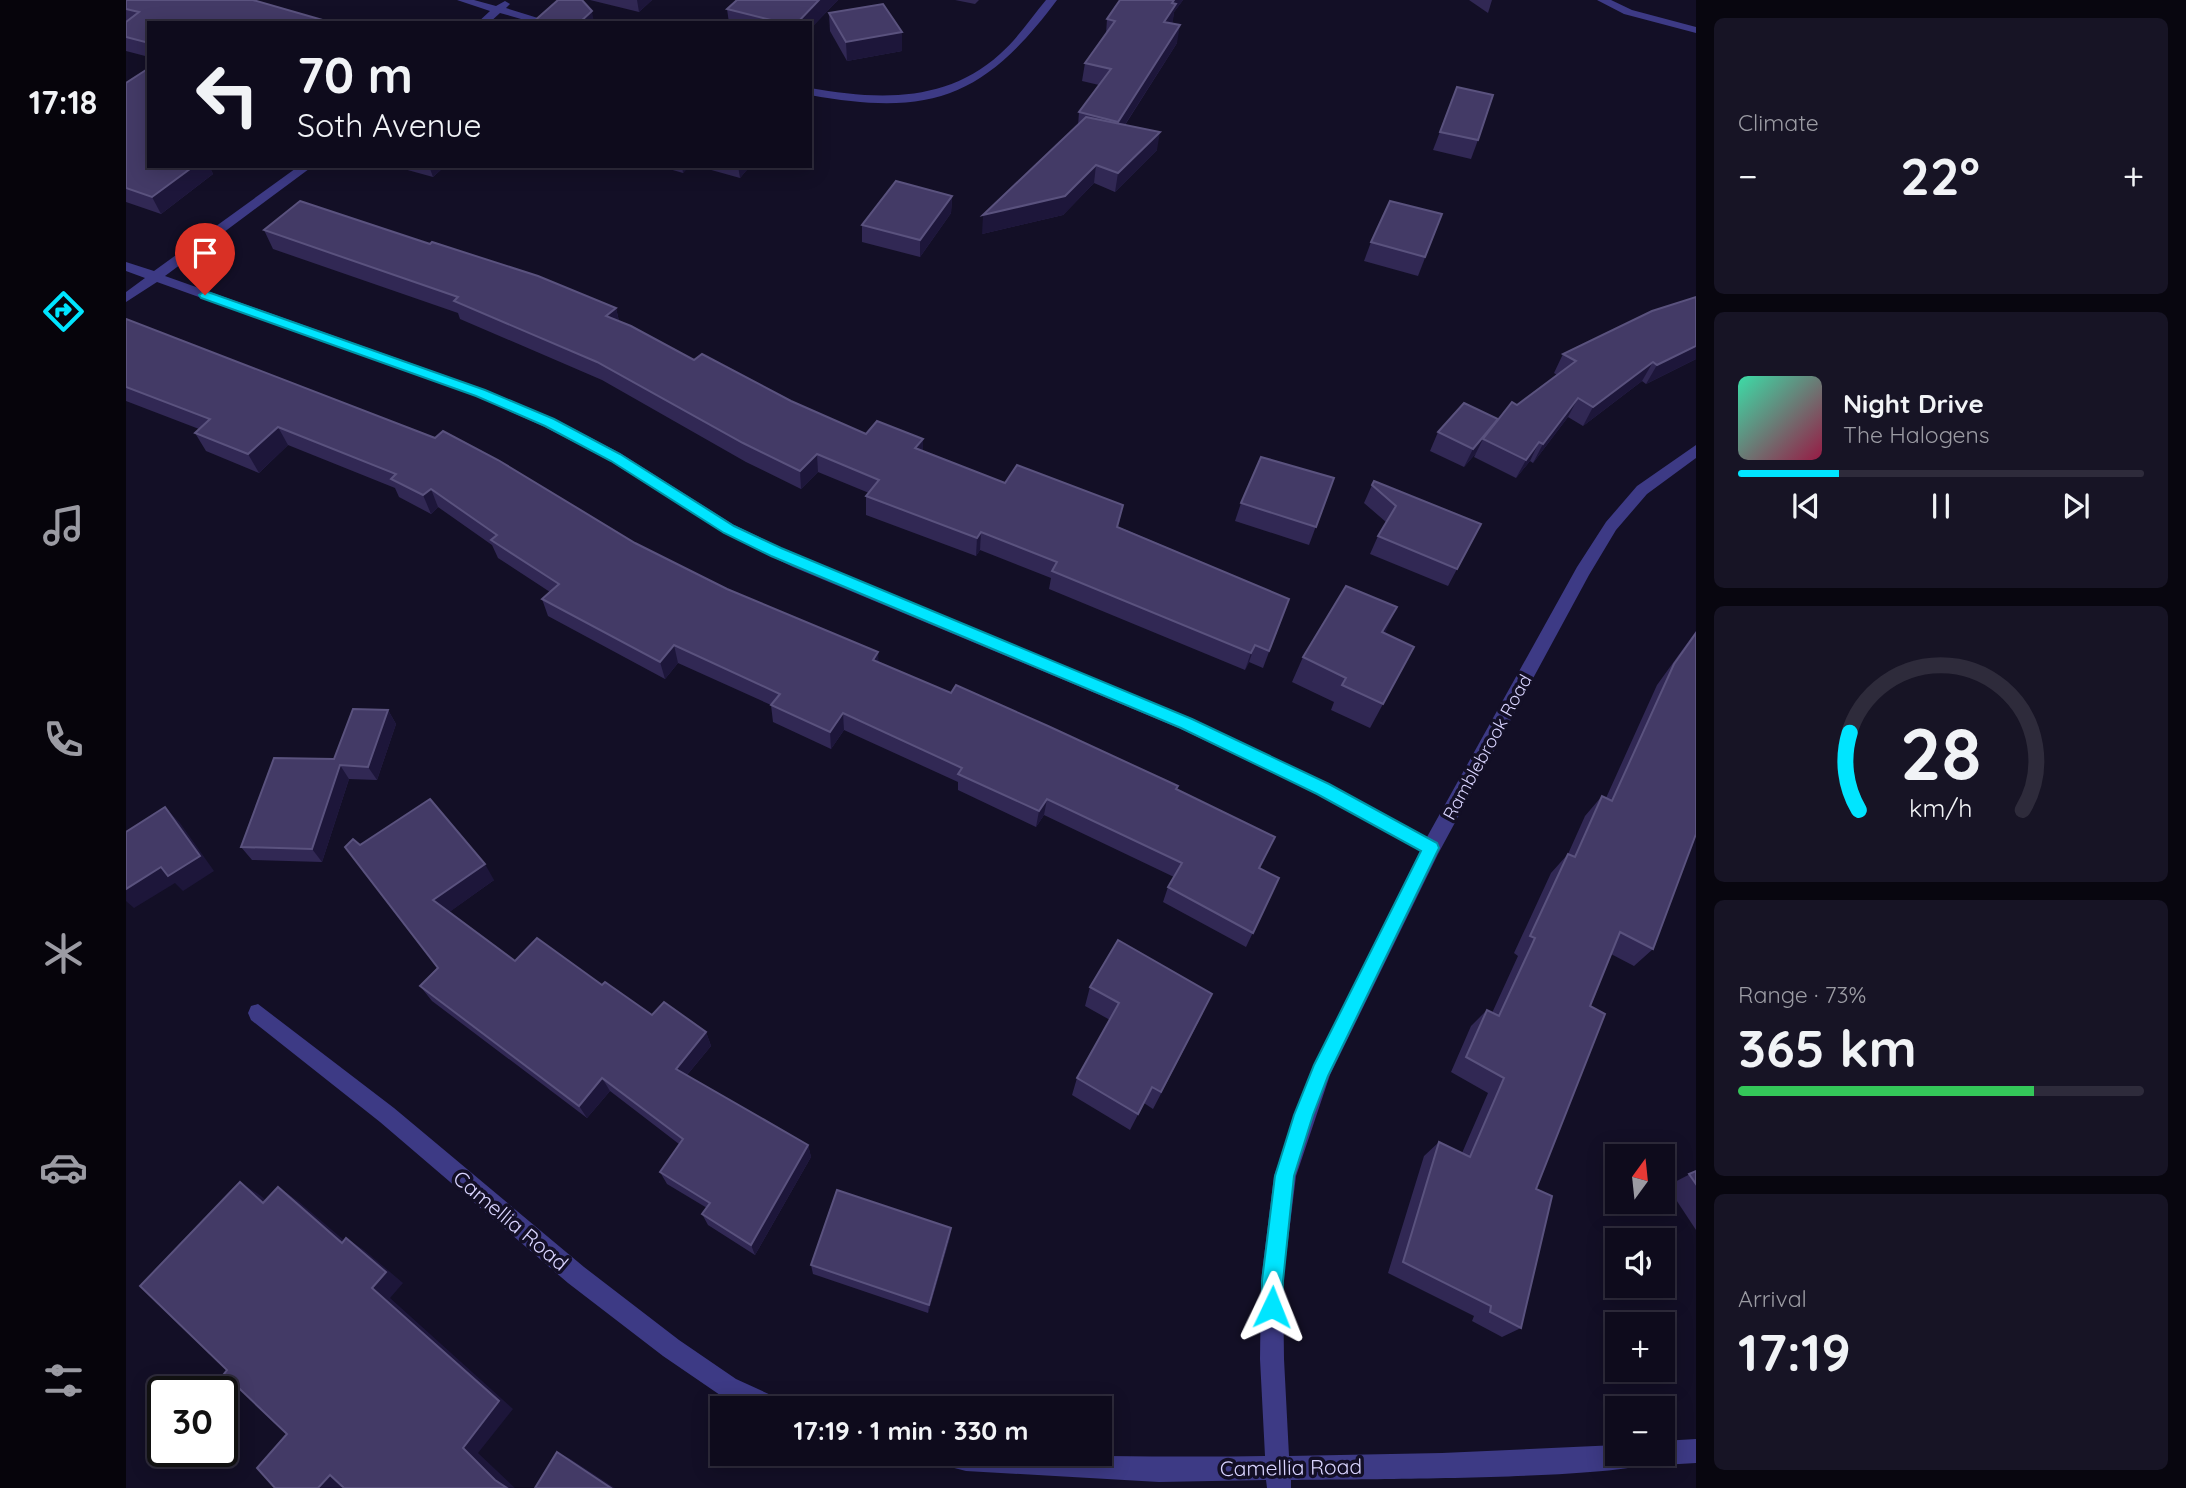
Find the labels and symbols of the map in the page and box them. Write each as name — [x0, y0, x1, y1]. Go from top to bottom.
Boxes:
pin — [175, 223, 235, 295]
street label: Ramblebrook Road — [1437, 670, 1537, 824]
north arrow — [1605, 1144, 1675, 1214]
street label: Camellia Road — [448, 1164, 574, 1276]
position arrow — [1235, 1270, 1309, 1344]
speed limit sign: 30 — [147, 1376, 238, 1467]
street label: Camellia Road — [1220, 1453, 1362, 1481]

